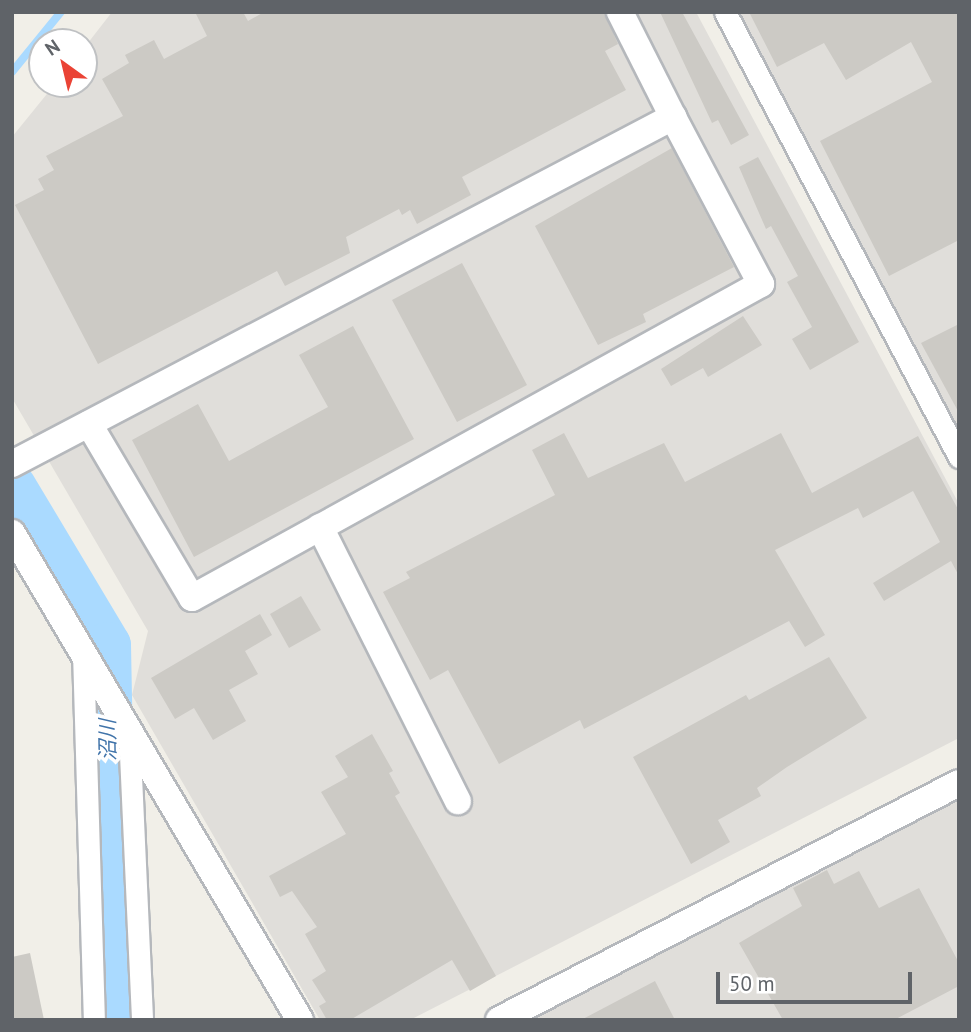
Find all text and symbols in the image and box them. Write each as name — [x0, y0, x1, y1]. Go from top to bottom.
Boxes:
north arrow — [28, 28, 98, 98]
text: N — [40, 34, 64, 61]
water label: 沼川 — [95, 719, 121, 761]
scale bar — [719, 958, 915, 1002]
text: 50 m — [729, 970, 775, 997]

